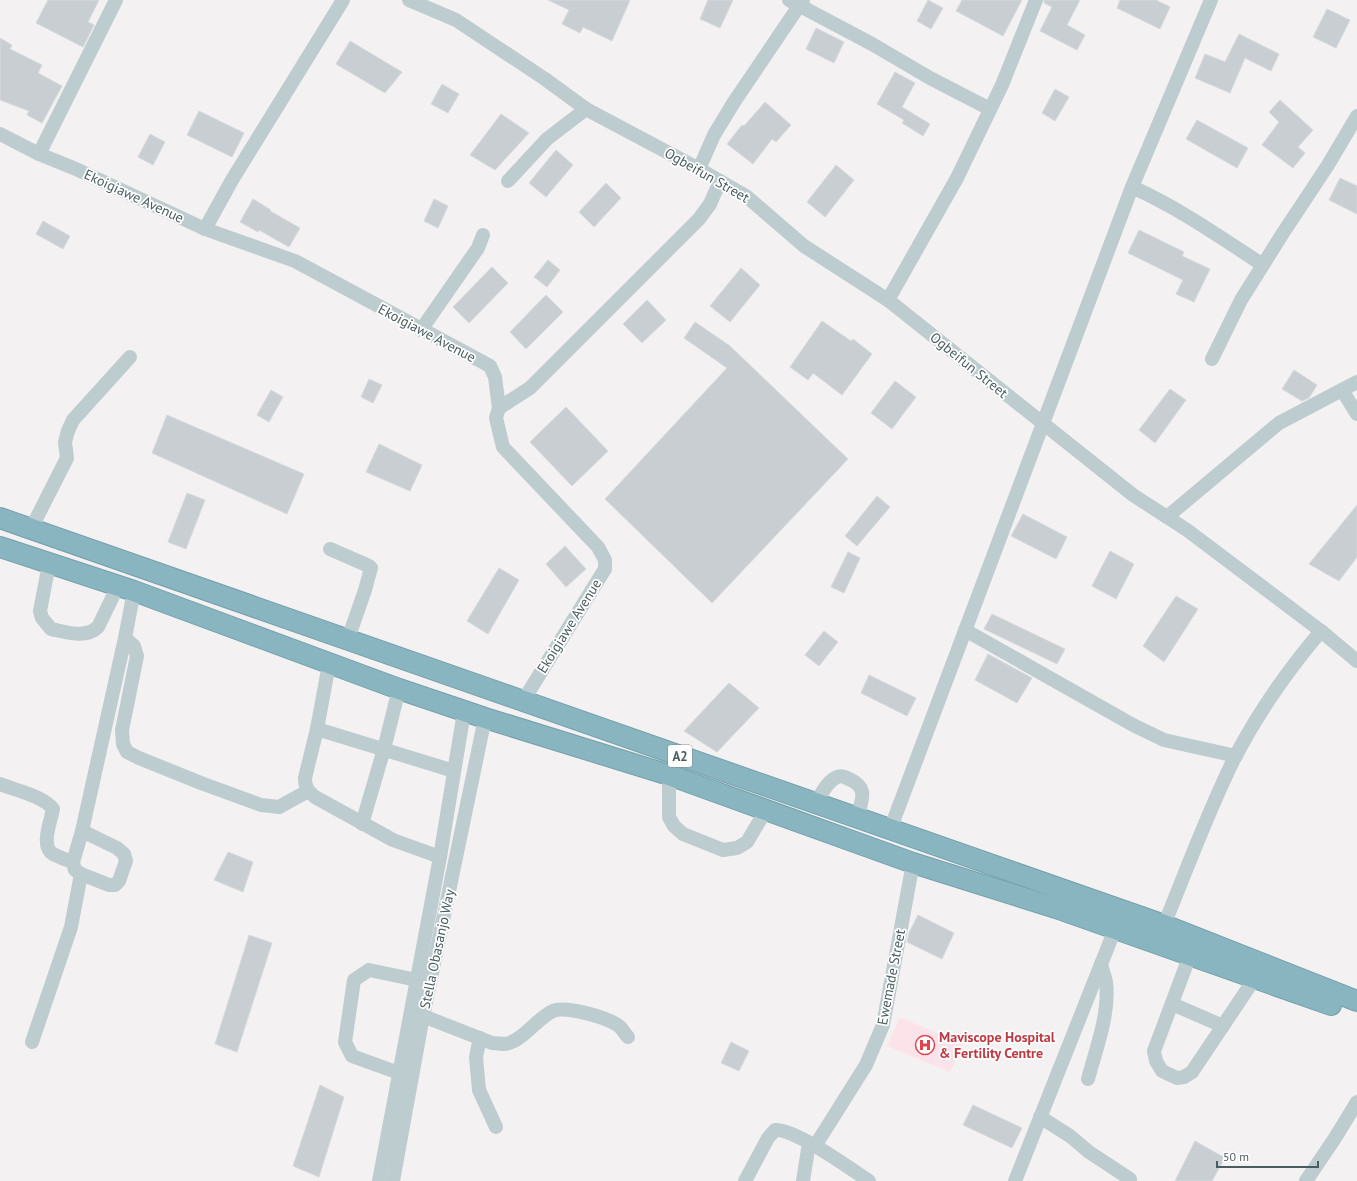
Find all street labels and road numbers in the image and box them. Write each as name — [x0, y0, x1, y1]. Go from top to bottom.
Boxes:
street label: Ogbeifun Street — [661, 144, 753, 207]
street label: Ekoigiawe Avenue — [81, 165, 187, 227]
street label: Ekoigiawe Avenue — [375, 300, 479, 366]
street label: Ogbeifun Street — [927, 328, 1012, 402]
street label: Ekoigiawe Avenue — [533, 576, 605, 676]
road number: A2 — [668, 745, 692, 767]
street label: Stella Obasanjo Way — [416, 887, 459, 1010]
street label: Ewemade Street — [873, 927, 909, 1026]

